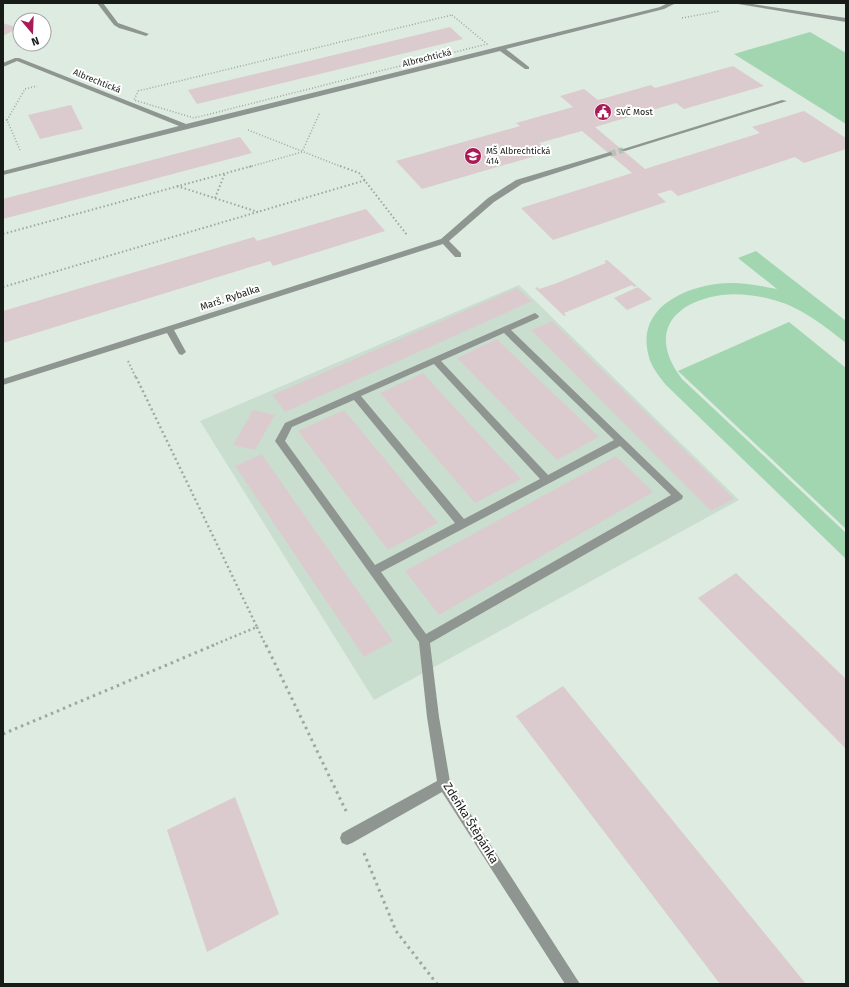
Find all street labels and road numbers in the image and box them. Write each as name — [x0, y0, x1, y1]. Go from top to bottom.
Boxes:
street label: Albrechtická — [401, 47, 453, 69]
street label: Albrechtická — [72, 67, 122, 95]
street label: Marš. Rybalka — [199, 283, 261, 313]
street label: Zdeňka Štěpánka — [440, 779, 502, 866]

